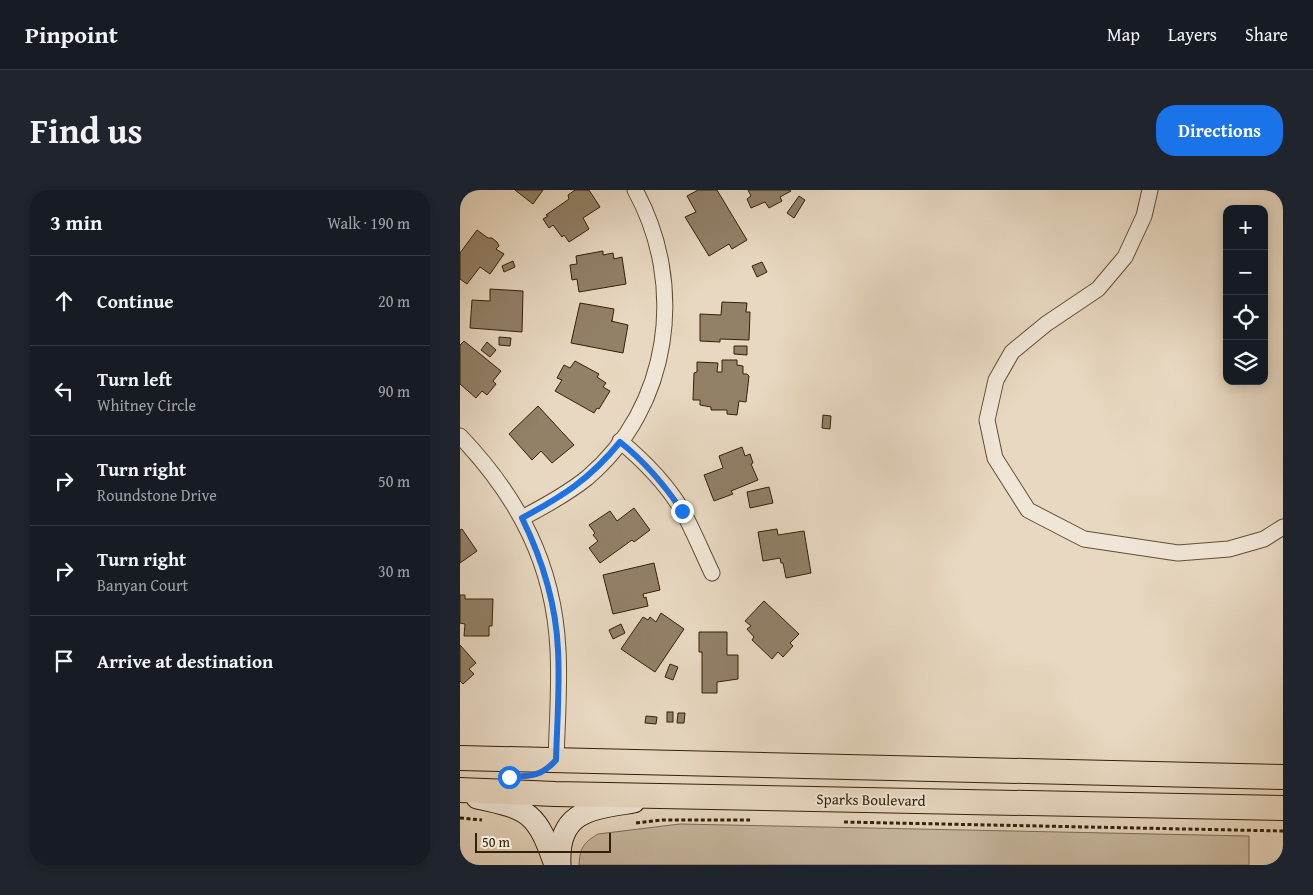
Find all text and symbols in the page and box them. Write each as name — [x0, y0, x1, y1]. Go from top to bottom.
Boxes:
text: Pinpoint — [25, 17, 118, 52]
text: Map — [1107, 21, 1140, 48]
text: Layers — [1168, 21, 1217, 48]
text: Share — [1245, 21, 1288, 48]
text: Find us — [30, 105, 143, 156]
button: Directions — [1156, 105, 1283, 156]
map controls — [1223, 205, 1268, 385]
button: + — [1223, 205, 1268, 250]
text: 3 min — [50, 207, 102, 238]
text: Walk · 190 m — [327, 211, 410, 235]
button: − — [1223, 250, 1268, 295]
icon: ahead — [50, 287, 78, 315]
text: Continue — [97, 287, 174, 315]
text: 20 m — [378, 289, 410, 313]
button: locate — [1223, 295, 1268, 340]
button: layers — [1223, 340, 1268, 385]
text: Turn left — [97, 365, 172, 393]
icon: left — [50, 377, 78, 405]
text: 90 m — [378, 379, 410, 403]
text: Whitney Circle — [97, 393, 196, 417]
text: Turn right — [97, 455, 186, 483]
icon: right — [50, 467, 78, 495]
text: 50 m — [378, 469, 410, 493]
text: Roundstone Drive — [97, 483, 217, 507]
route end — [671, 500, 694, 523]
text: Turn right — [97, 545, 186, 573]
icon: right — [50, 557, 78, 585]
text: 30 m — [378, 559, 410, 583]
text: Banyan Court — [97, 573, 188, 597]
icon: arrive — [50, 647, 78, 675]
text: Arrive at destination — [97, 647, 273, 675]
route start — [498, 766, 521, 789]
street label: Sparks Boulevard — [816, 788, 926, 811]
scale bar — [475, 830, 611, 853]
text: 50 m — [482, 832, 510, 852]

